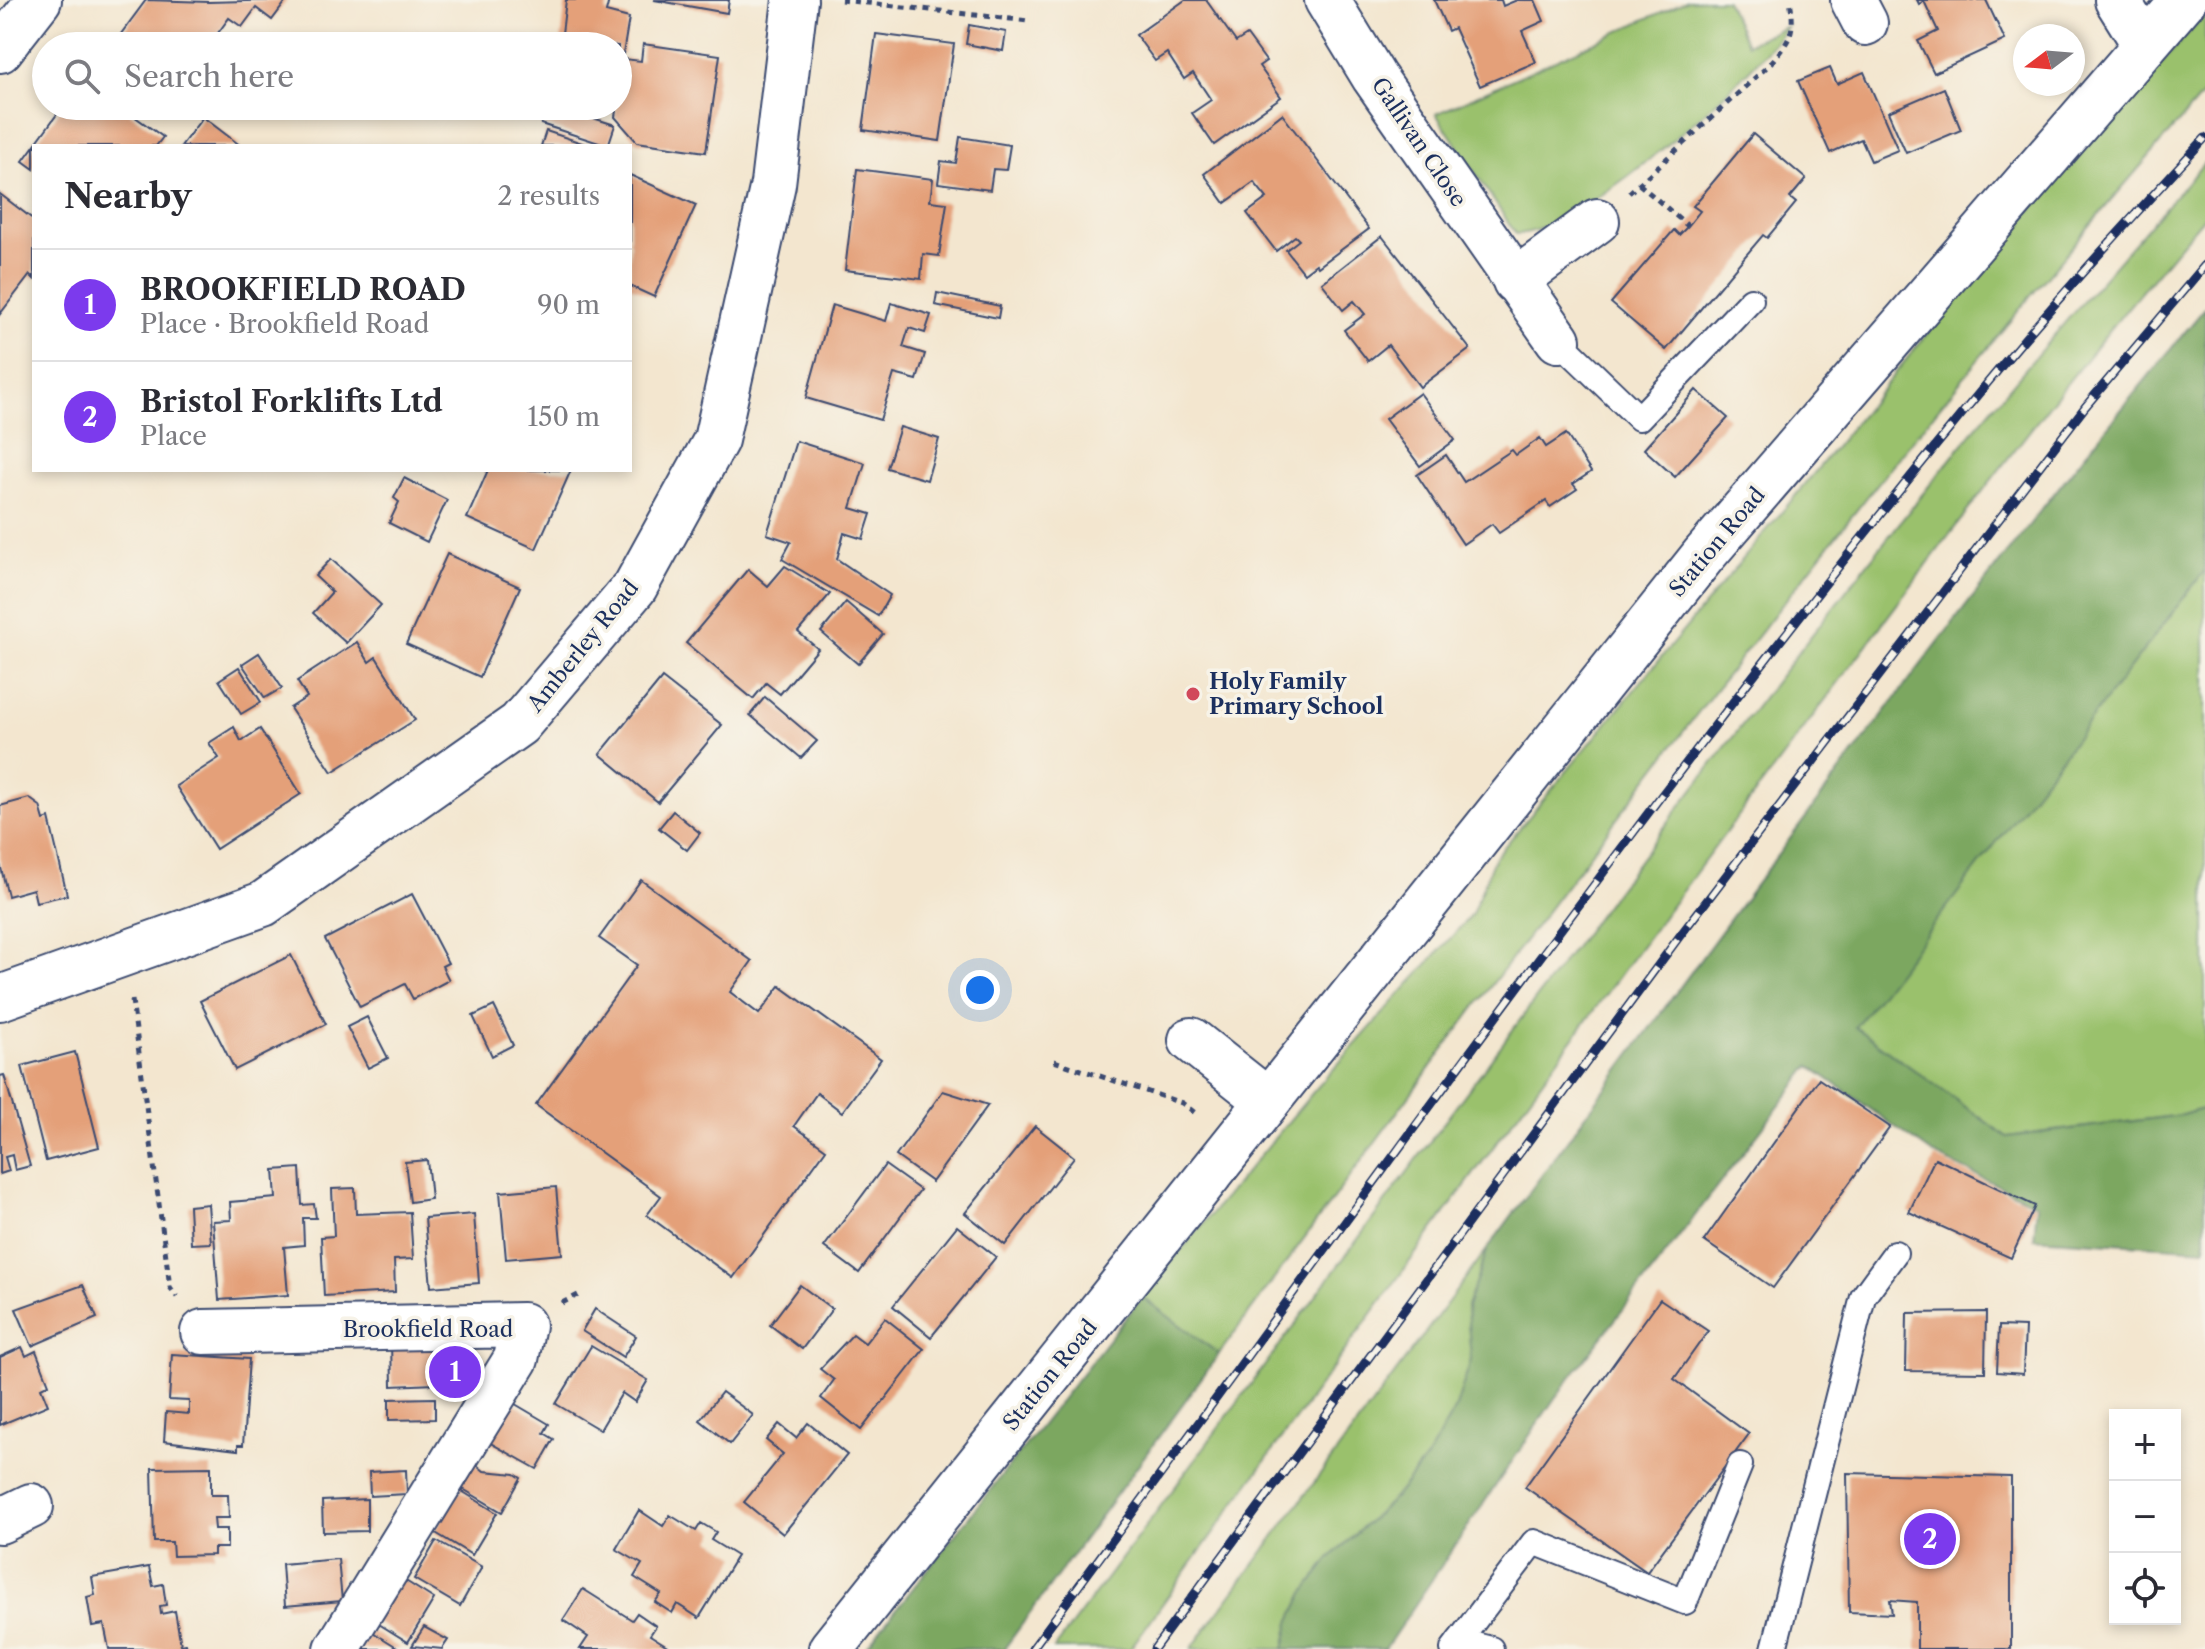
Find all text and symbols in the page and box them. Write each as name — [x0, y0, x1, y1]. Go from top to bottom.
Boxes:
north arrow — [2013, 24, 2085, 96]
search box — [32, 32, 632, 120]
icon: search — [60, 54, 104, 98]
text: Search here — [124, 58, 294, 95]
street label: Gallivan Close — [1366, 72, 1472, 212]
text: Nearby — [64, 175, 192, 217]
text: 2 results — [497, 180, 600, 212]
text: BROOKFIELD ROAD — [140, 271, 466, 308]
text: 1 — [84, 289, 96, 321]
text: 90 m — [537, 289, 600, 321]
text: Place · Brookfield Road — [140, 308, 429, 340]
text: Bristol Forklifts Ltd — [140, 383, 443, 420]
text: 2 — [82, 401, 98, 433]
text: 150 m — [527, 401, 600, 433]
text: Place — [140, 420, 207, 452]
street label: Station Road — [1663, 482, 1771, 602]
street label: Amberley Road — [521, 575, 644, 718]
place label: Holy Family Primary School — [1209, 668, 1384, 720]
marker: Holy Family Primary School — [1184, 685, 1202, 703]
your location — [960, 970, 1000, 1010]
street label: Station Road — [997, 1314, 1103, 1436]
street label: Brookfield Road — [343, 1316, 513, 1343]
pin: 1 — [429, 1342, 481, 1402]
map controls — [2109, 1409, 2181, 1625]
button: + — [2109, 1409, 2181, 1481]
button: − — [2109, 1481, 2181, 1553]
pin: 2 — [1904, 1509, 1956, 1569]
button: locate — [2109, 1553, 2181, 1625]

